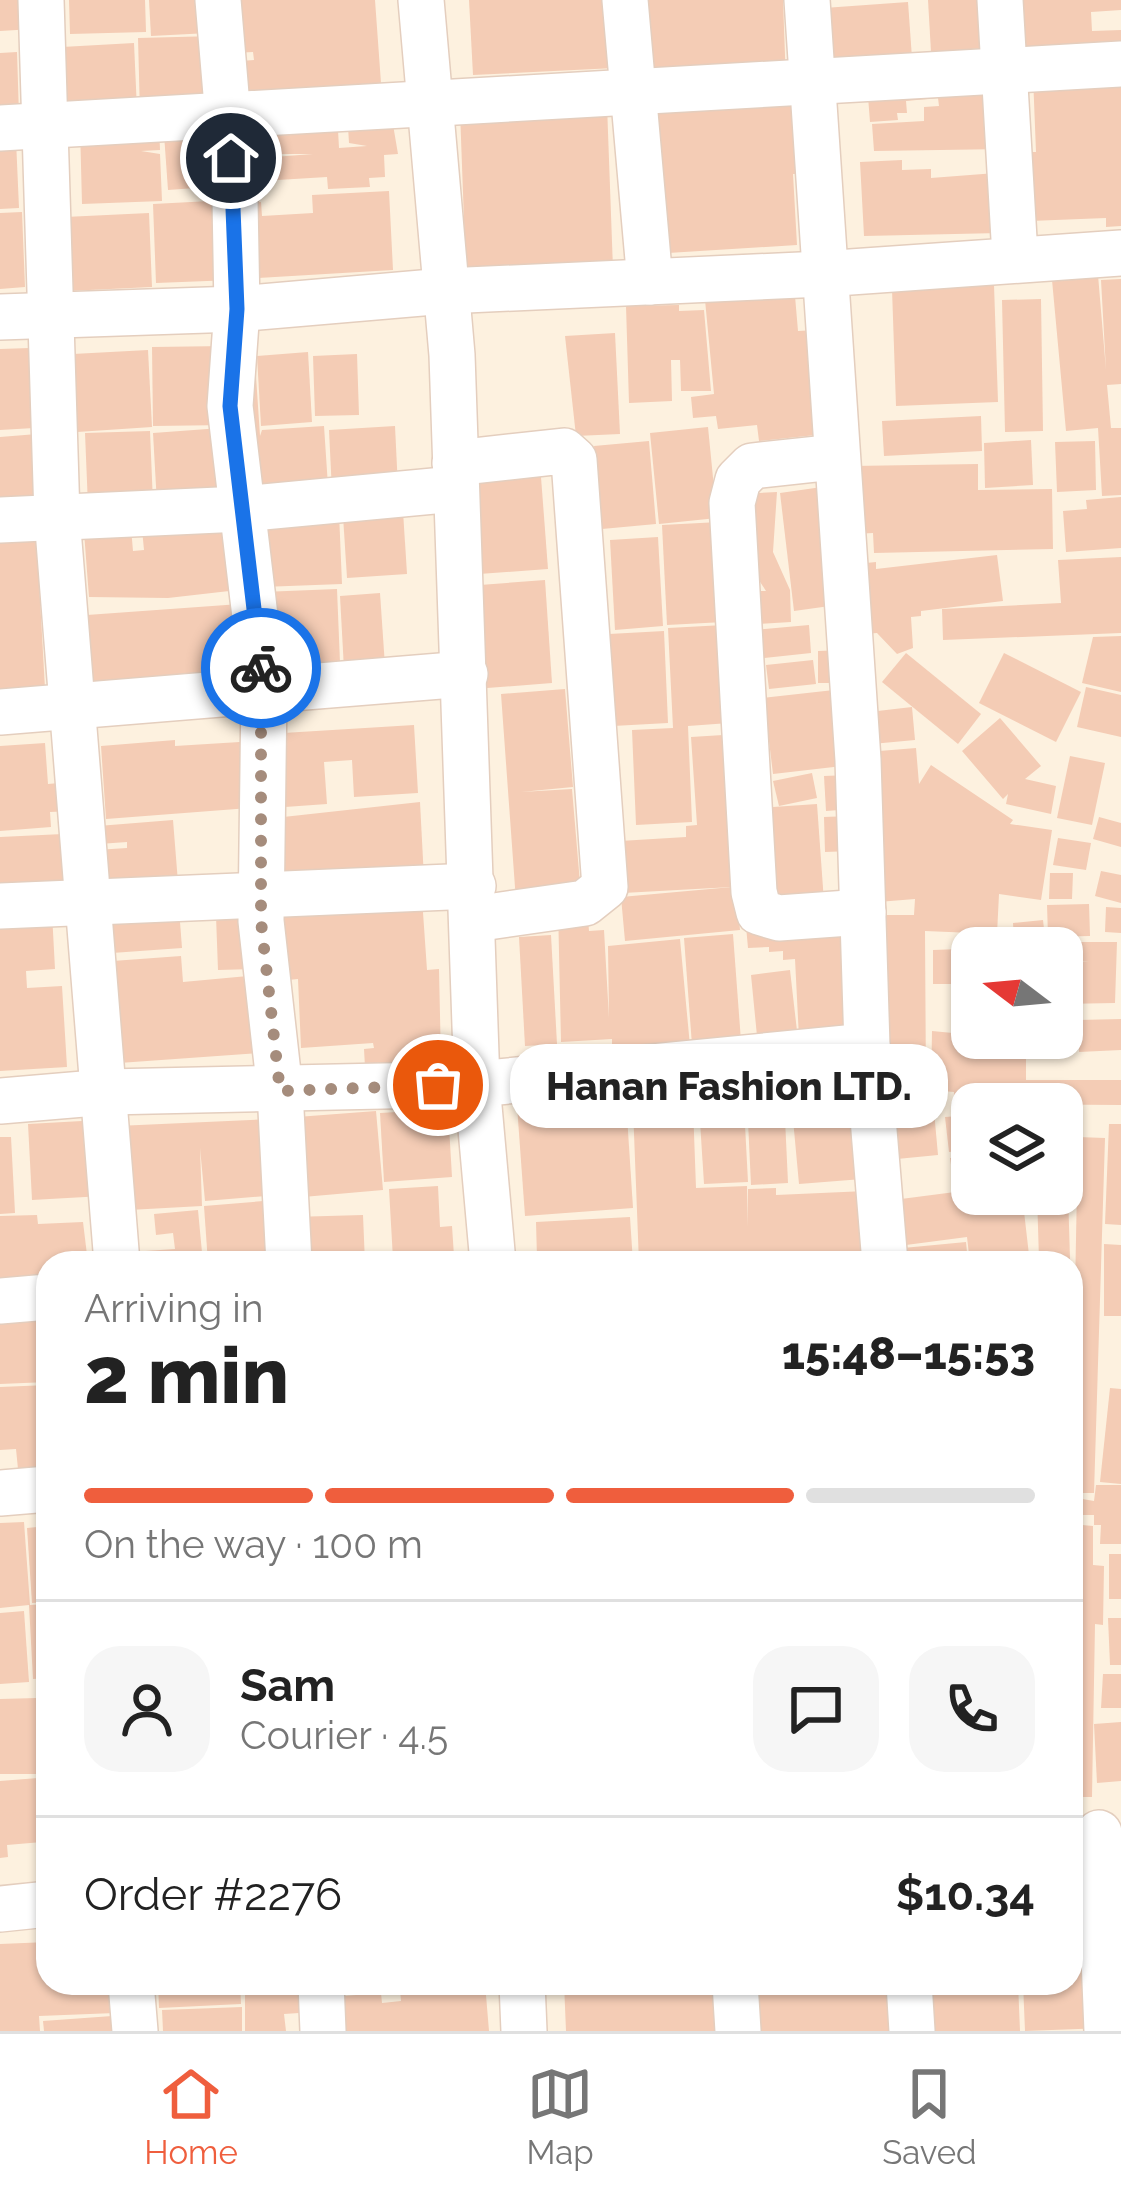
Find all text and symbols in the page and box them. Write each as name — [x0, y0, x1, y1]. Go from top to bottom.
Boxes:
pin — [180, 107, 282, 209]
icon: home — [198, 125, 264, 191]
courier — [201, 608, 321, 728]
icon: bike — [228, 635, 294, 701]
north arrow — [951, 927, 1083, 1059]
map controls — [951, 927, 1083, 1215]
pin — [387, 1034, 489, 1136]
callout: Hanan Fashion LTD. — [510, 1043, 948, 1127]
icon: bag — [405, 1052, 471, 1118]
text: Hanan Fashion LTD. — [546, 1063, 912, 1109]
button: layers — [951, 1083, 1083, 1215]
text: Arriving in — [84, 1285, 264, 1331]
text: 15:48–15:53 — [782, 1327, 1035, 1380]
text: 2 min — [84, 1330, 289, 1421]
text: On the way · 100 m — [84, 1521, 423, 1567]
button: person — [84, 1646, 210, 1772]
button: chat — [753, 1646, 879, 1772]
button: phone — [909, 1646, 1035, 1772]
text: Sam — [240, 1659, 335, 1712]
text: Courier · 4.5 — [240, 1712, 448, 1758]
text: Order #2276 — [84, 1868, 342, 1921]
text: $10.34 — [896, 1868, 1035, 1921]
tab: Home — [144, 2061, 238, 2172]
tab: Map — [526, 2061, 594, 2172]
tab: Saved — [882, 2061, 977, 2172]

